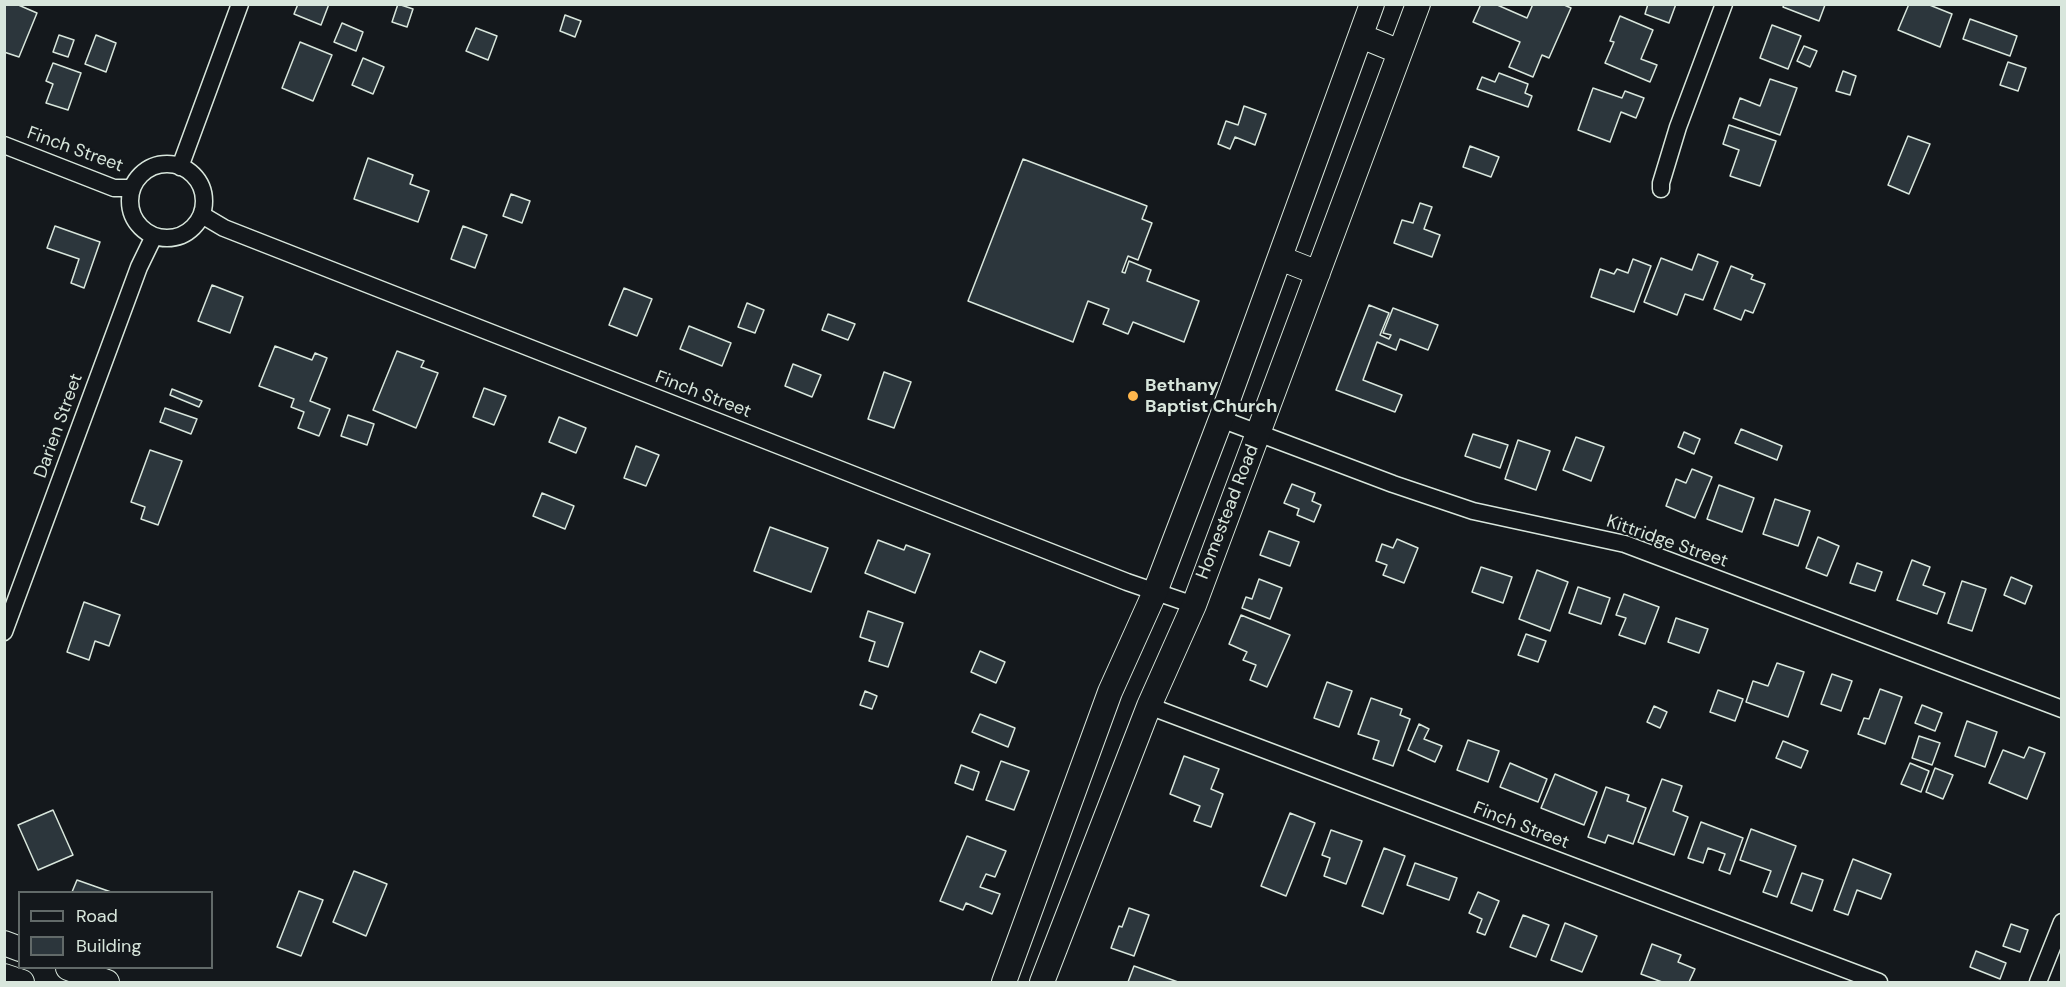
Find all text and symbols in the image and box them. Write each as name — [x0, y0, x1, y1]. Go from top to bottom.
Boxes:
street label: Finch Street — [24, 123, 126, 177]
street label: Finch Street — [652, 367, 754, 423]
street label: Darien Street — [30, 371, 88, 481]
place label: Bethany Baptist Church — [1145, 375, 1277, 418]
marker: Bethany Baptist Church — [1126, 389, 1140, 403]
street label: Homestead Road — [1192, 442, 1264, 582]
street label: Kittridge Street — [1603, 511, 1731, 573]
street label: Finch Street — [1470, 798, 1572, 854]
legend — [18, 891, 213, 969]
text: Road — [76, 904, 118, 928]
text: Building — [76, 934, 141, 958]

